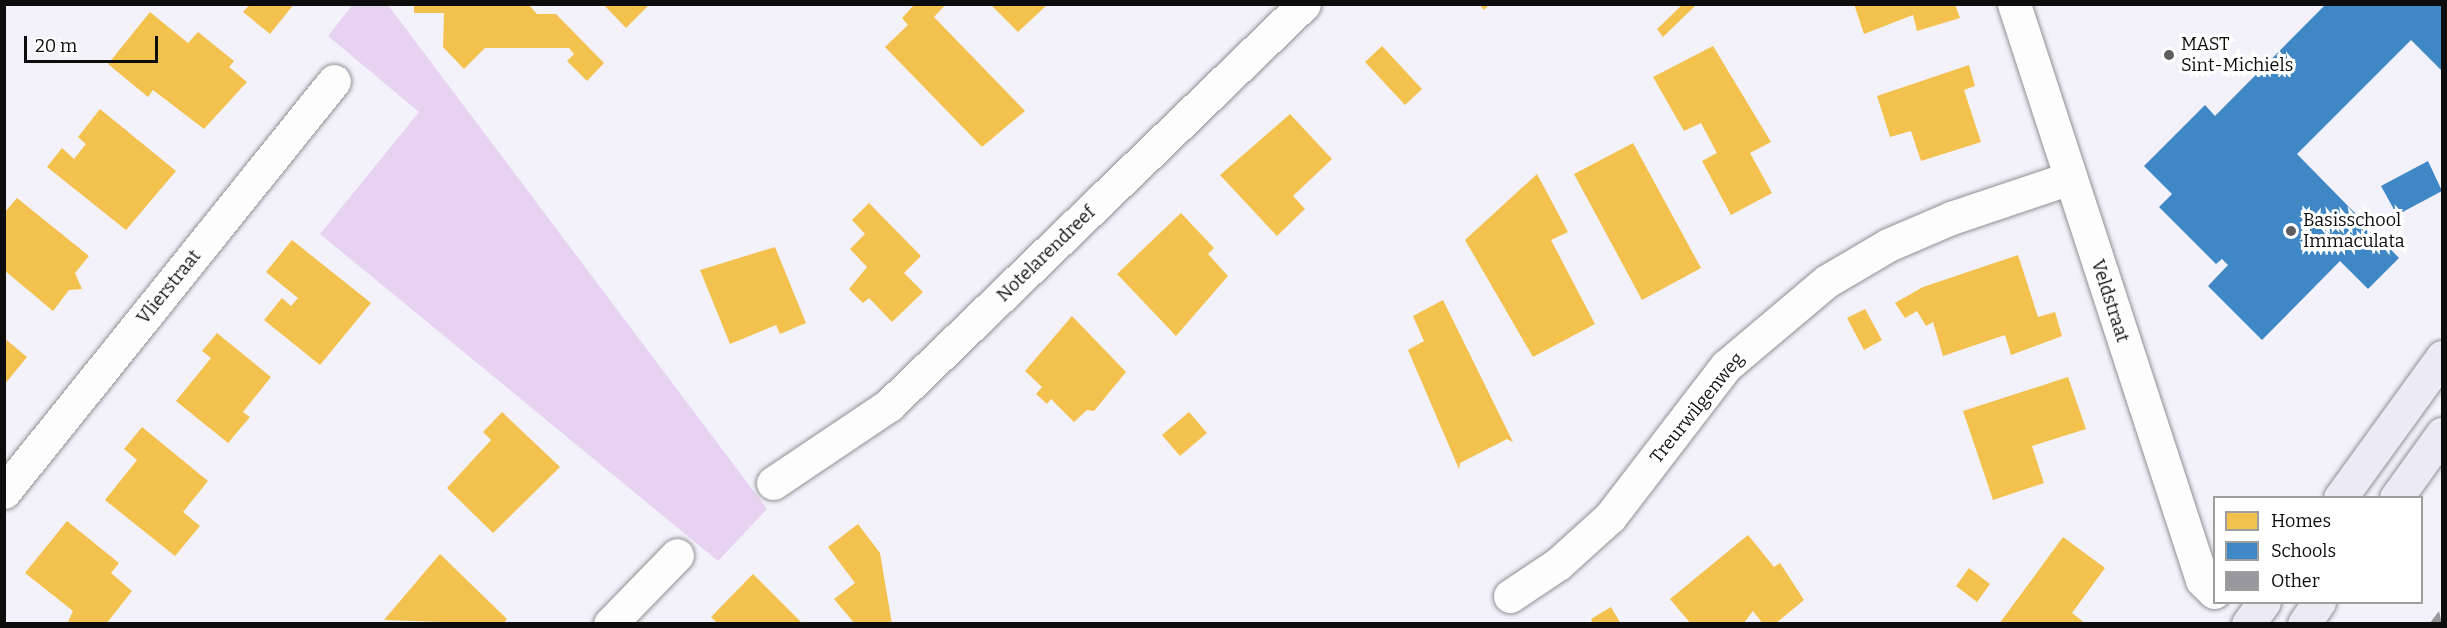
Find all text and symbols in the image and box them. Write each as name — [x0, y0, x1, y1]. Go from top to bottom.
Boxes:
scale bar — [27, 24, 160, 62]
place label: MAST Sint-Michiels — [2181, 34, 2293, 76]
text: 20 m — [35, 35, 77, 57]
marker: MAST Sint-Michiels — [2162, 48, 2176, 62]
street label: Notelarendreef — [992, 202, 1100, 306]
place label: Basisschool Immaculata — [2303, 210, 2405, 252]
marker: Basisschool Immaculata — [2284, 224, 2298, 238]
street label: Vlierstraat — [133, 246, 205, 328]
street label: Veldstraat — [2087, 257, 2133, 345]
street label: Treurwilgenweg — [1646, 348, 1748, 468]
legend — [2213, 496, 2423, 604]
text: Homes — [2271, 510, 2331, 532]
text: Schools — [2271, 540, 2336, 562]
text: Other — [2271, 570, 2320, 592]

